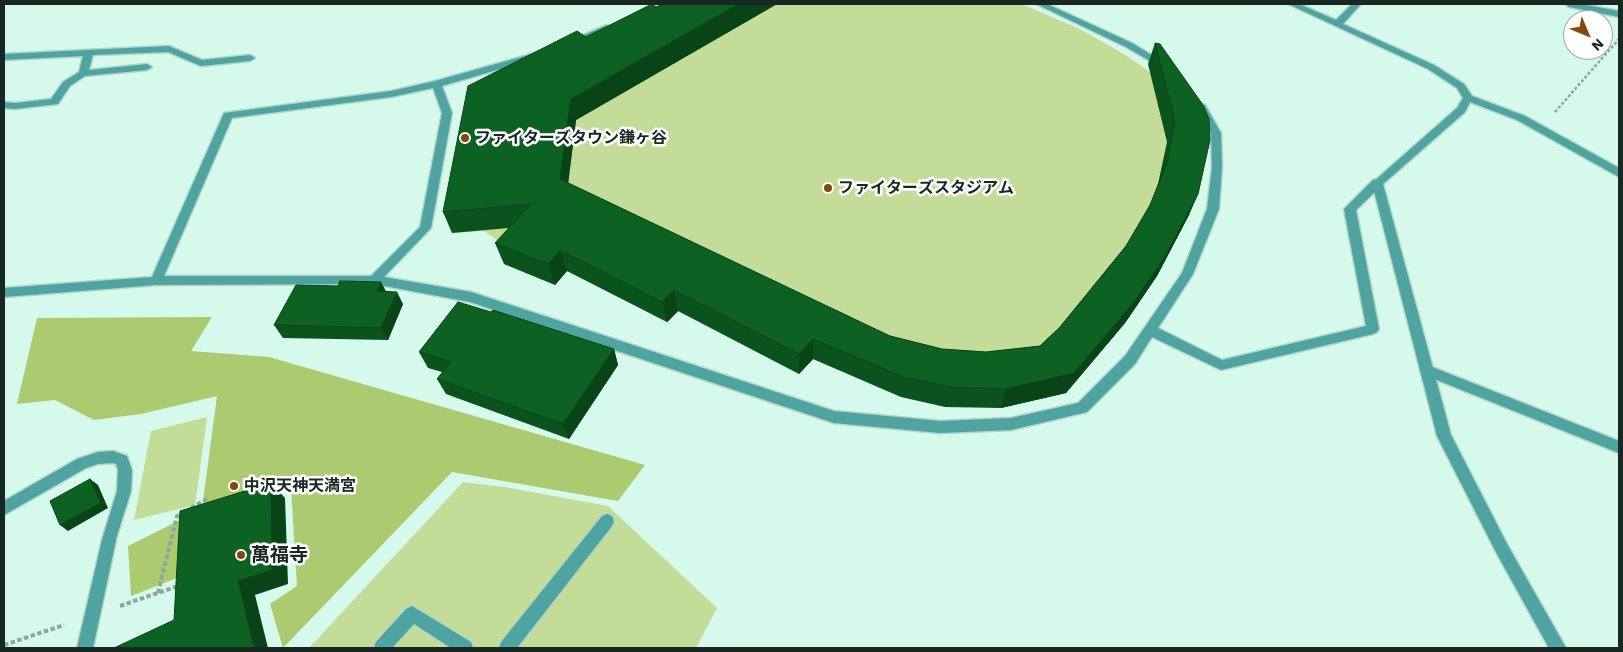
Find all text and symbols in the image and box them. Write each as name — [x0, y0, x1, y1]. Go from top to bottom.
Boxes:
north arrow — [1563, 10, 1613, 60]
text: N — [1589, 36, 1607, 54]
place label: ファイターズタウン鎌ヶ谷 — [475, 128, 667, 148]
marker: ファイターズタウン鎌ヶ谷 — [459, 132, 471, 144]
place label: ファイターズスタジアム — [838, 178, 1014, 198]
marker: ファイターズスタジアム — [822, 182, 834, 194]
place label: 中沢天神天満宮 — [244, 476, 356, 496]
marker: 中沢天神天満宮 — [228, 480, 240, 492]
place label: 萬福寺 — [251, 544, 308, 566]
marker: 萬福寺 — [235, 549, 247, 561]

